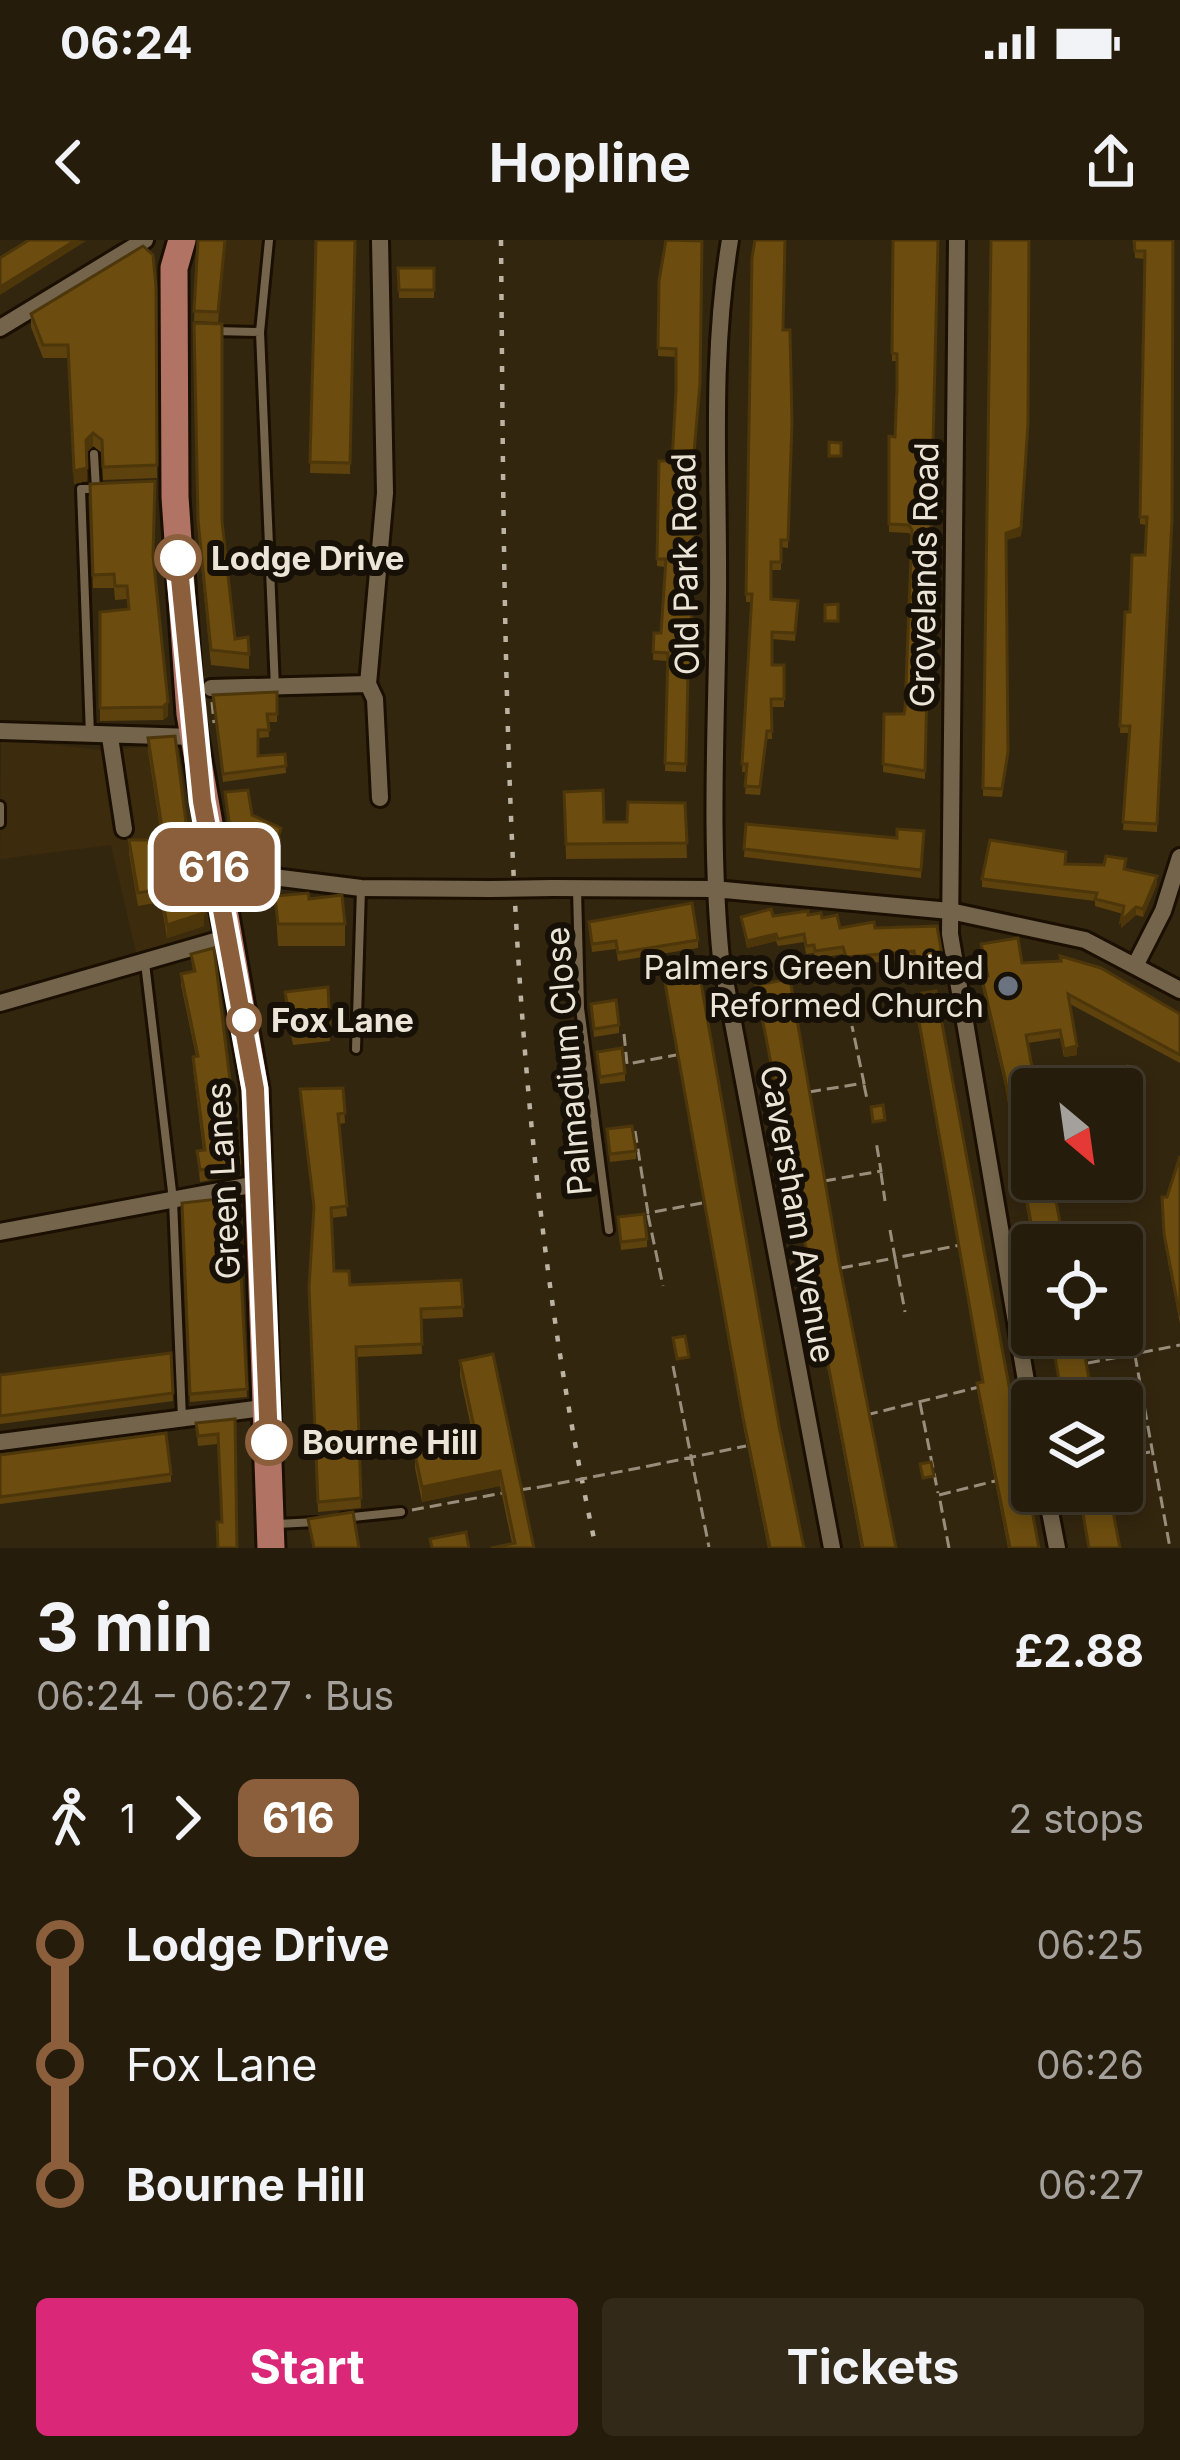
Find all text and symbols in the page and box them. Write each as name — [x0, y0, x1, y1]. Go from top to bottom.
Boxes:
text: 06:24 — [60, 15, 193, 70]
icon: back — [36, 129, 102, 195]
icon: share — [1078, 129, 1144, 195]
text: Hopline — [489, 130, 691, 195]
street label: Grovelands Road — [902, 442, 946, 708]
street label: Old Park Road — [663, 453, 707, 675]
marker: Lodge Drive — [156, 536, 200, 580]
place label: Lodge Drive — [211, 538, 404, 578]
line badge: 616 — [145, 828, 283, 906]
text: 616 — [178, 841, 250, 892]
street label: Palmadium Close — [536, 925, 600, 1197]
place label: Palmers Green United Reformed Church — [643, 947, 984, 1025]
marker: Palmers Green United Reformed Church — [995, 973, 1021, 999]
place label: Fox Lane — [271, 1000, 414, 1040]
marker: Fox Lane — [228, 1004, 260, 1036]
street label: Caversham Avenue — [752, 1062, 844, 1366]
north arrow — [1011, 1068, 1143, 1200]
map controls — [1011, 1068, 1143, 1512]
street label: Green Lanes — [198, 1082, 248, 1280]
button: locate — [1011, 1224, 1143, 1356]
button: layers — [1011, 1380, 1143, 1512]
marker: Bourne Hill — [247, 1420, 291, 1464]
place label: Bourne Hill — [302, 1422, 478, 1462]
text: 3 min — [36, 1587, 213, 1667]
text: £2.88 — [1015, 1623, 1144, 1678]
text: 06:24 – 06:27 · Bus — [36, 1672, 394, 1719]
icon: walk — [36, 1785, 102, 1851]
icon: forward — [154, 1785, 220, 1851]
text: 616 — [262, 1792, 335, 1843]
text: 1 — [120, 1795, 136, 1842]
text: 2 stops — [1008, 1795, 1144, 1842]
text: Lodge Drive — [126, 1917, 390, 1972]
text: 06:25 — [1036, 1921, 1144, 1968]
text: Fox Lane — [126, 2037, 318, 2092]
text: 06:26 — [1036, 2041, 1144, 2088]
text: Bourne Hill — [126, 2157, 366, 2212]
text: 06:27 — [1038, 2161, 1144, 2208]
button: Start — [36, 2298, 578, 2436]
button: Tickets — [602, 2298, 1144, 2436]

